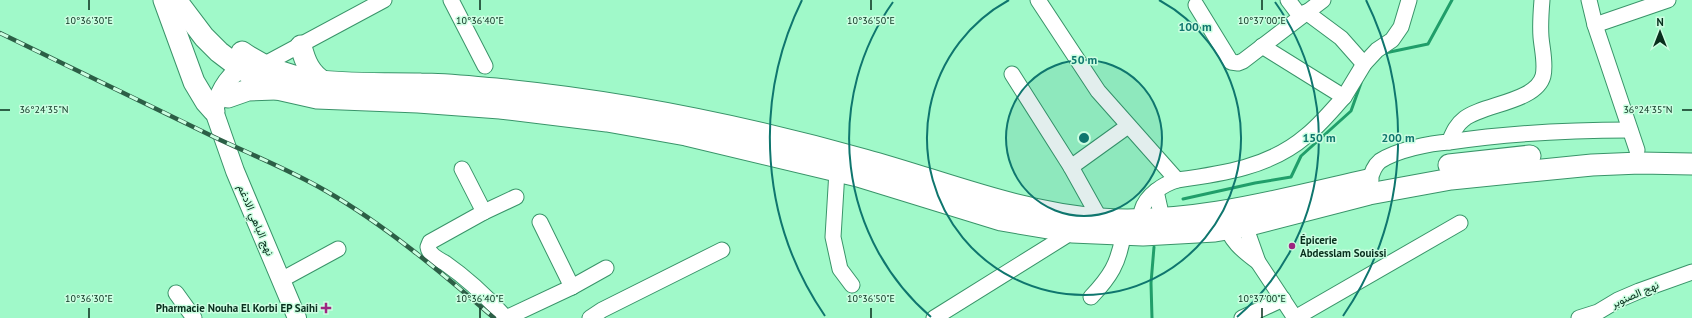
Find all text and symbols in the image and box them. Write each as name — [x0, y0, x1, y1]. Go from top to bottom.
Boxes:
north arrow — [1640, 12, 1680, 52]
text: 10°36'30"E — [65, 14, 113, 27]
text: 10°36'40"E — [456, 14, 504, 27]
text: 10°36'50"E — [847, 14, 895, 27]
text: 10°37'00"E — [1238, 14, 1286, 27]
text: N — [1656, 15, 1664, 29]
text: 100 m — [1178, 19, 1212, 34]
text: 50 m — [1071, 52, 1097, 67]
text: 36°24'35"N — [19, 103, 69, 116]
text: 36°24'35"N — [1623, 103, 1673, 116]
text: 150 m — [1302, 130, 1336, 145]
text: 200 m — [1381, 130, 1415, 145]
centre of rings — [1077, 131, 1091, 145]
street label: نهج الباهي الادغم — [232, 182, 277, 259]
place label: Épicerie Abdesslam Souissi — [1300, 233, 1387, 260]
marker: Épicerie Abdesslam Souissi — [1287, 241, 1297, 251]
street label: نهج الصنوبر — [1608, 277, 1661, 312]
text: 10°36'30"E — [65, 292, 113, 305]
text: 10°36'40"E — [456, 292, 504, 305]
text: 10°36'50"E — [847, 292, 895, 305]
text: 10°37'00"E — [1238, 292, 1286, 305]
place label: Pharmacie Nouha El Korbi EP Saihi — [156, 301, 318, 315]
marker: Pharmacie Nouha El Korbi EP Saihi — [321, 303, 331, 313]

